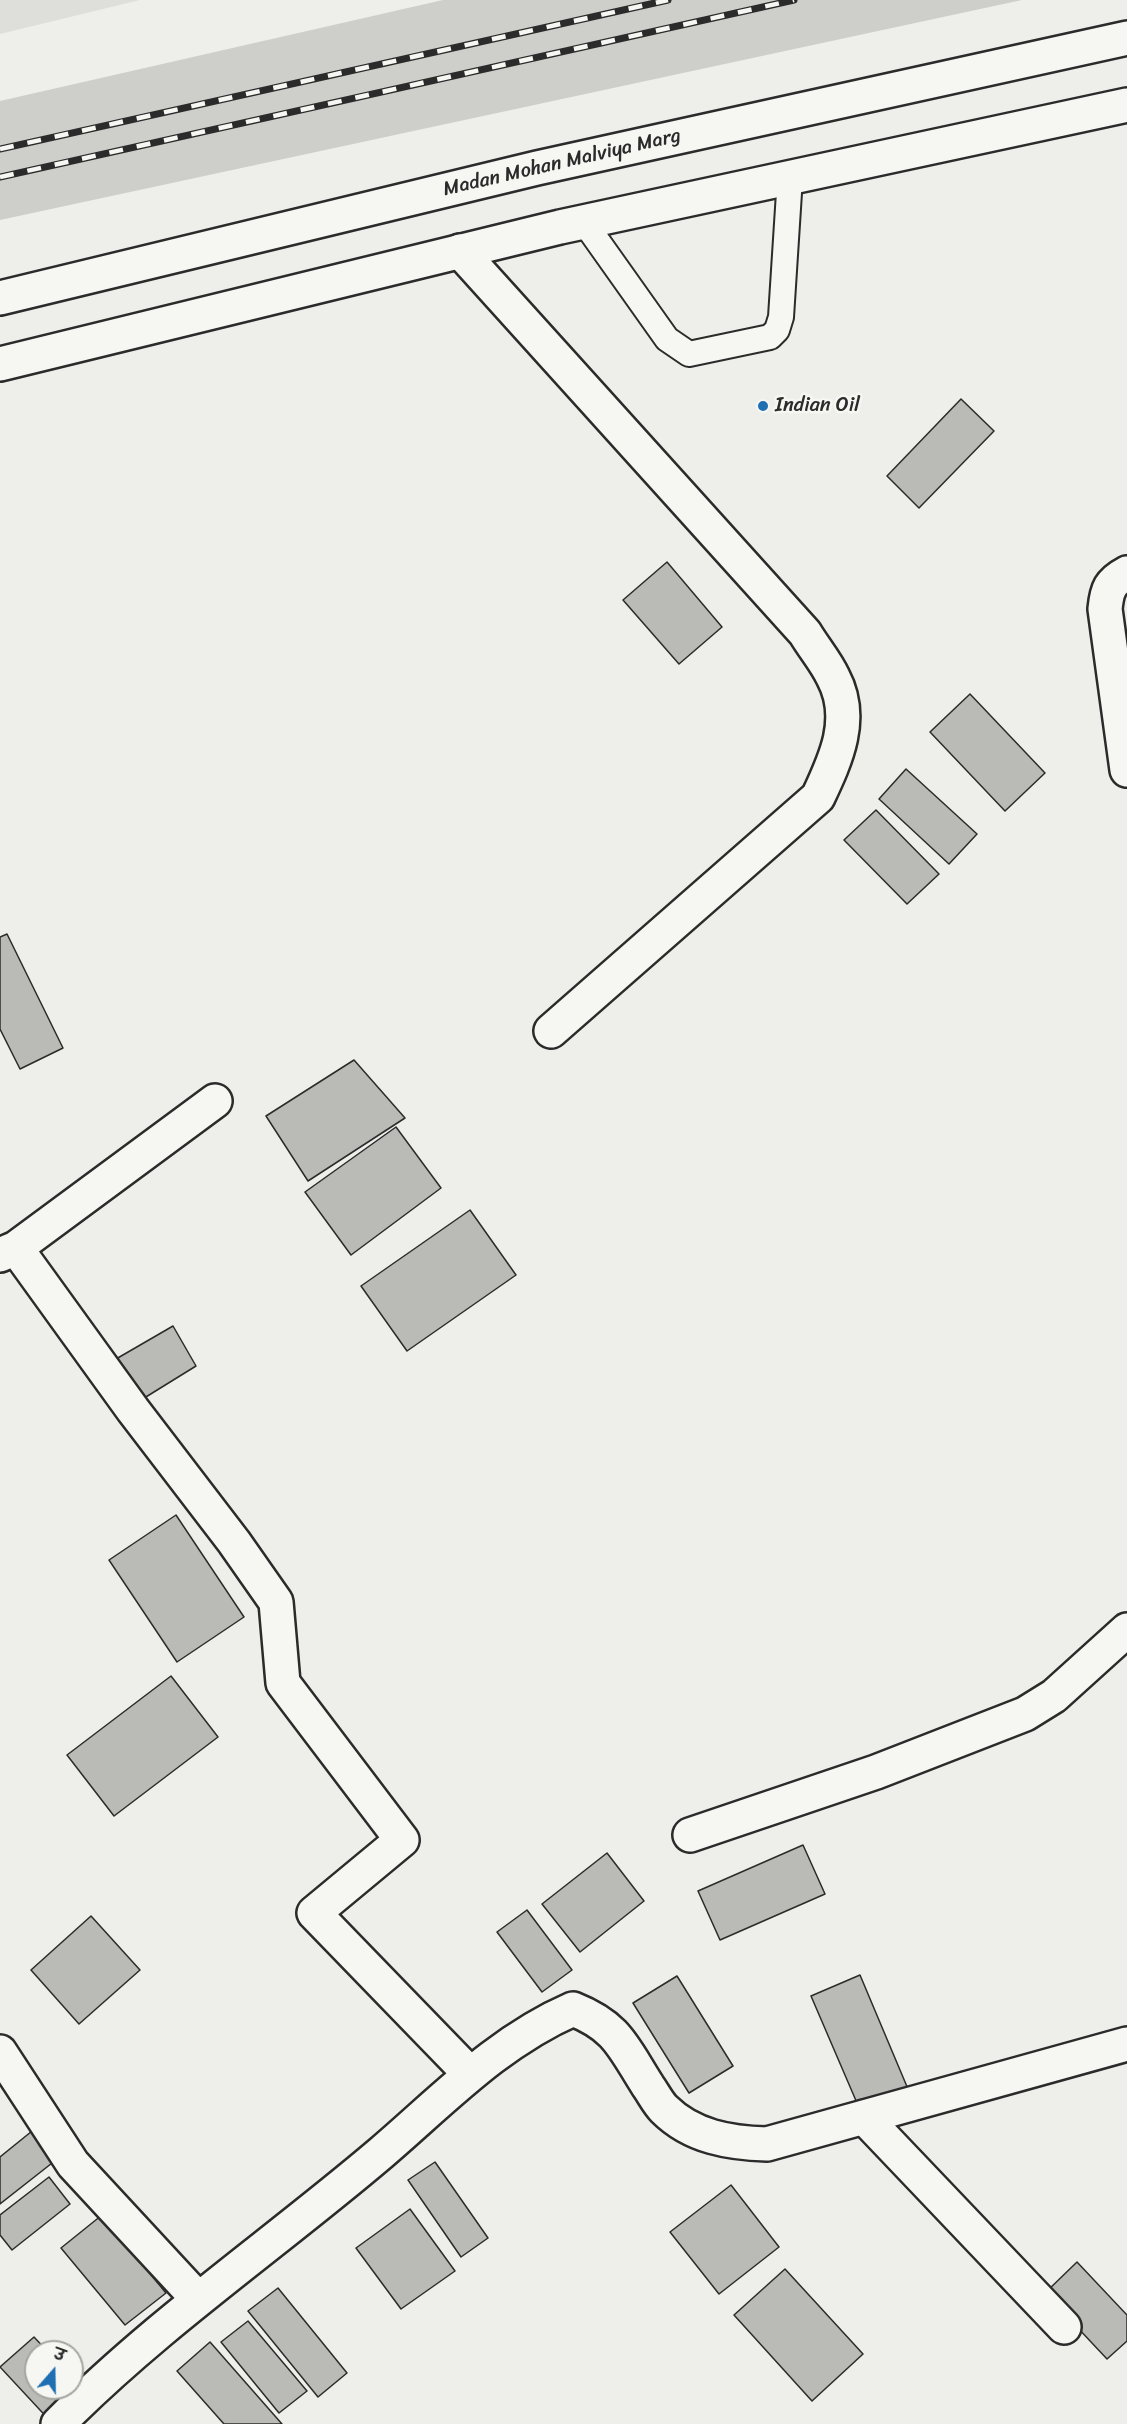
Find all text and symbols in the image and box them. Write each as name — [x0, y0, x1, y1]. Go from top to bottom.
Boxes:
street label: Madan Mohan Malviya Marg — [441, 124, 683, 202]
place label: Indian Oil — [775, 394, 860, 418]
marker: Indian Oil — [756, 399, 770, 413]
text: उ — [50, 2339, 70, 2370]
north arrow — [24, 2340, 84, 2400]

